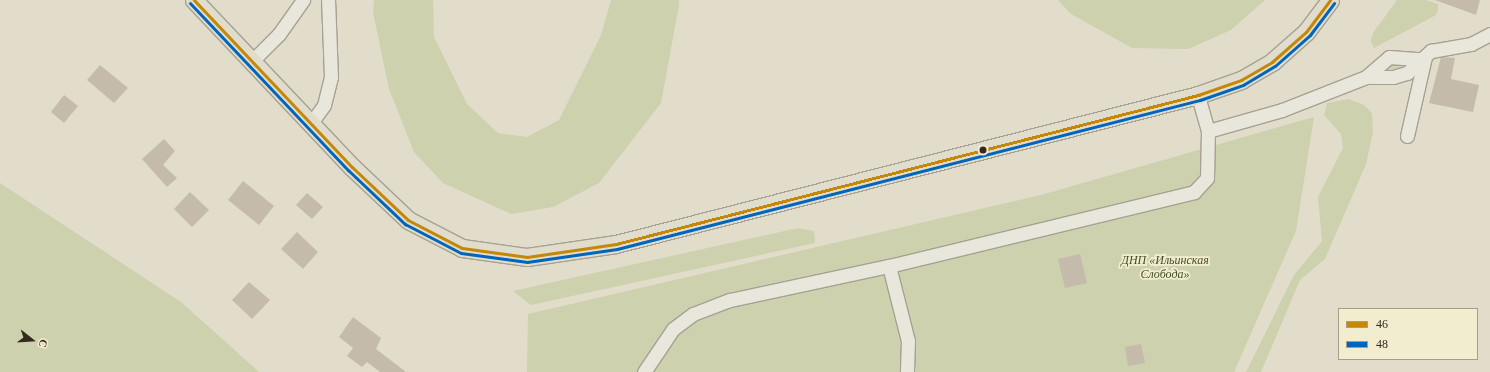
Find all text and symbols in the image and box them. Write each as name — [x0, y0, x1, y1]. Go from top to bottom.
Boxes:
unlabelled marker — [978, 145, 988, 155]
park label: ДНП «Ильинская Слобода» — [1121, 254, 1209, 282]
legend — [1338, 308, 1478, 360]
text: 46 — [1376, 317, 1388, 331]
north arrow — [12, 320, 52, 360]
text: 48 — [1376, 337, 1388, 351]
text: С — [37, 338, 50, 349]

